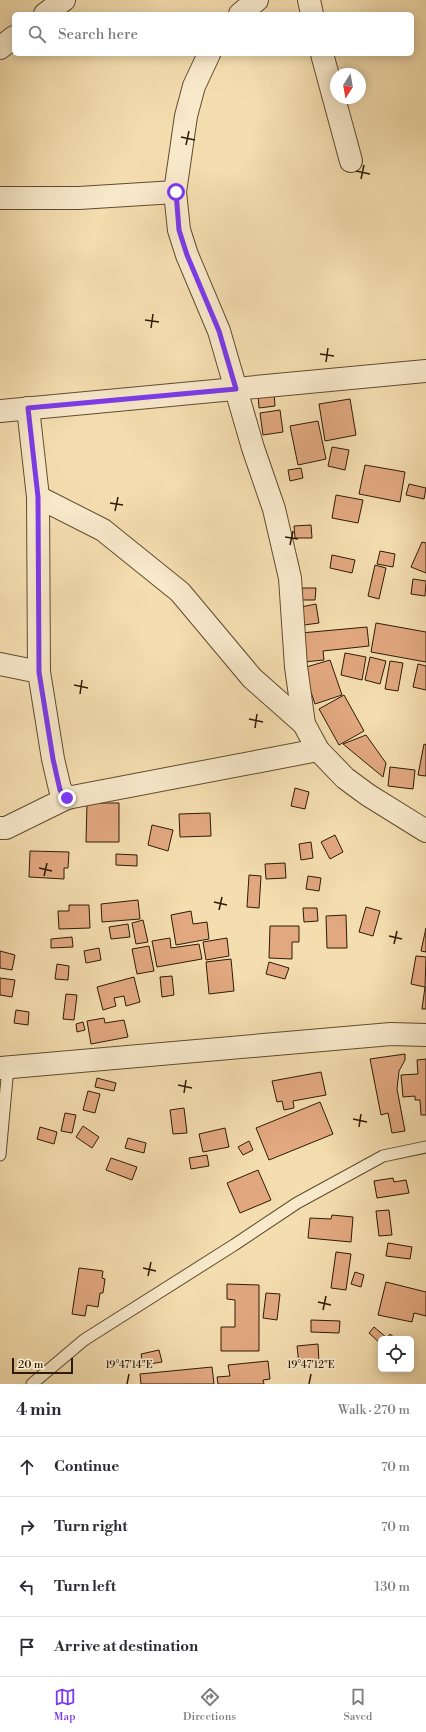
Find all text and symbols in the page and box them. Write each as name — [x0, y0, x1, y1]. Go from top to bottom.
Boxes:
search box — [12, 12, 414, 56]
icon: search — [26, 23, 48, 45]
text: Search here — [58, 25, 138, 44]
north arrow — [330, 68, 366, 104]
route start — [167, 183, 185, 201]
route end — [58, 789, 76, 807]
map controls — [378, 1336, 414, 1372]
button: locate — [378, 1336, 414, 1372]
scale bar — [12, 1356, 73, 1375]
text: 20 m — [18, 1358, 43, 1372]
text: 19°47'14"E — [105, 1359, 153, 1371]
text: 19°47'12"E — [287, 1359, 335, 1371]
text: 4 min — [16, 1399, 61, 1421]
text: Walk · 270 m — [338, 1402, 410, 1418]
icon: ahead — [16, 1456, 38, 1478]
text: Continue — [54, 1457, 119, 1476]
text: 70 m — [381, 1459, 410, 1475]
icon: right — [16, 1516, 38, 1538]
text: Turn right — [54, 1517, 128, 1536]
text: 70 m — [381, 1519, 410, 1535]
icon: left — [16, 1576, 38, 1598]
text: Turn left — [54, 1577, 116, 1596]
text: 130 m — [375, 1579, 410, 1595]
icon: arrive — [16, 1636, 38, 1658]
text: Arrive at destination — [54, 1637, 198, 1656]
tab: Map — [54, 1686, 76, 1724]
tab: Directions — [183, 1686, 236, 1724]
tab: Saved — [343, 1686, 372, 1724]

